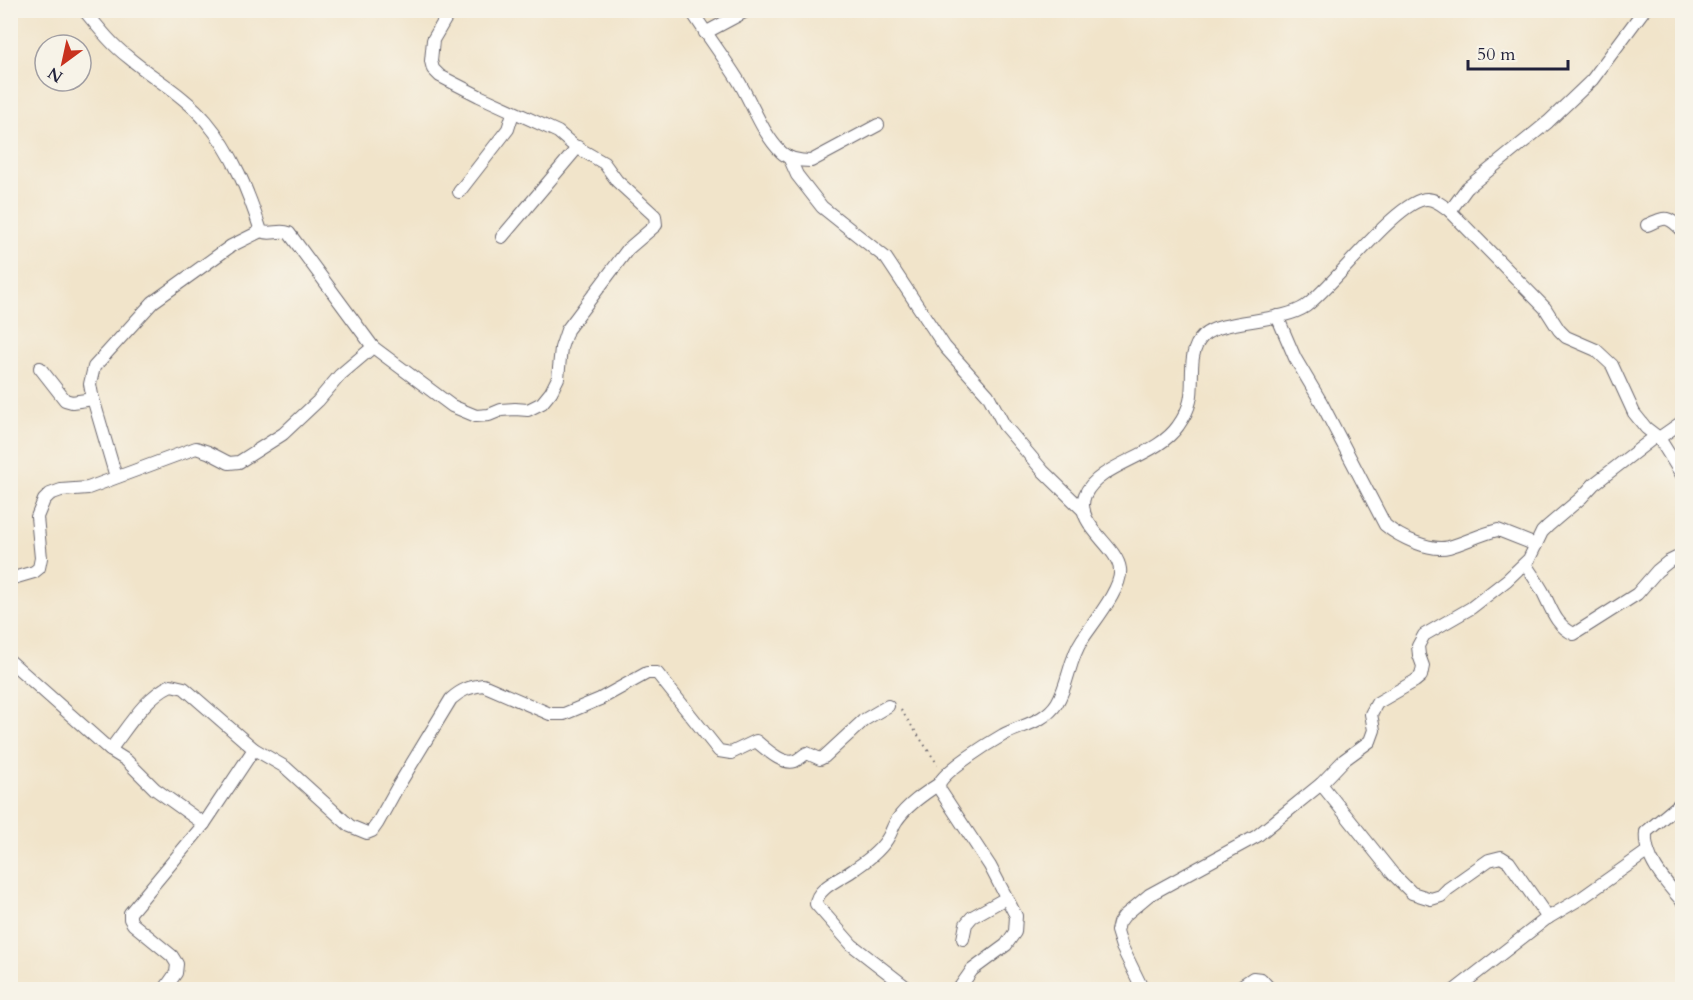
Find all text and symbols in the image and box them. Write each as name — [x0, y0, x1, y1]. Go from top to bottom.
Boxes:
north arrow — [33, 33, 93, 93]
scale bar — [1468, 33, 1568, 71]
text: 50 m — [1477, 42, 1516, 67]
text: N — [43, 62, 67, 88]

